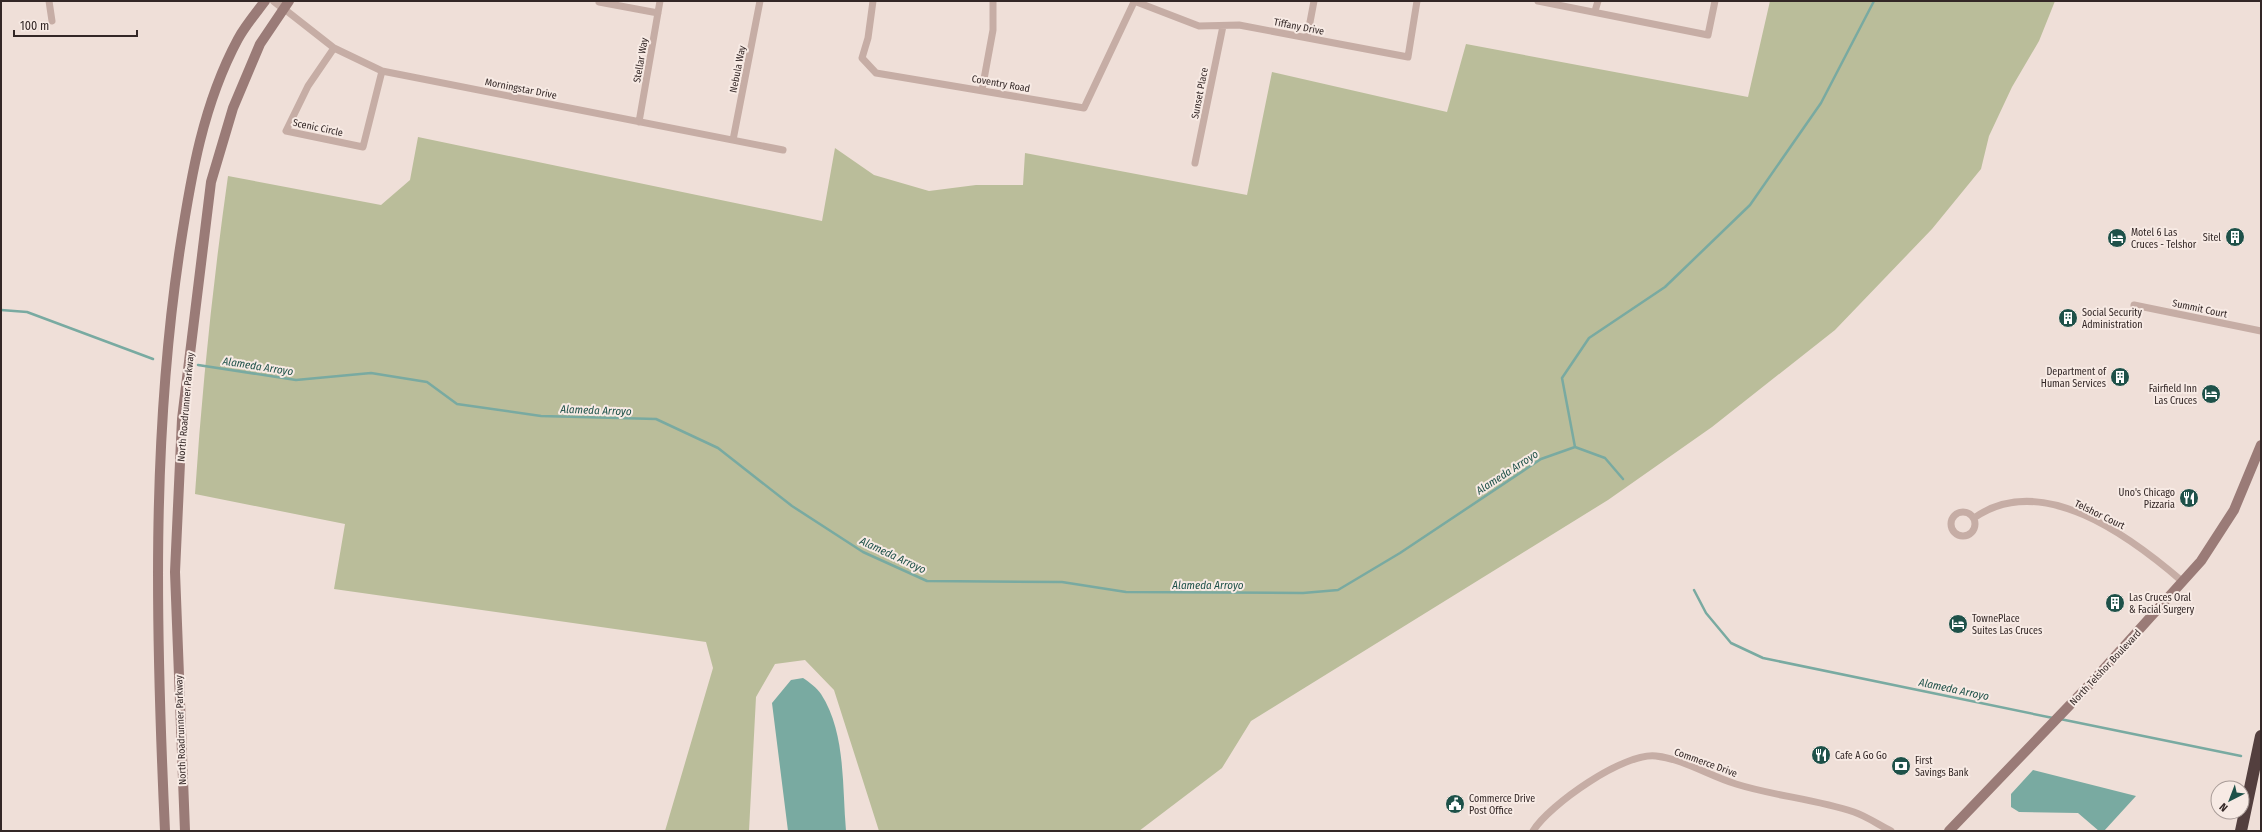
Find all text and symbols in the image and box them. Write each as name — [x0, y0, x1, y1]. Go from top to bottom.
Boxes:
scale bar — [14, 12, 137, 38]
street label: Tiffany Drive — [1273, 16, 1325, 38]
text: 100 m — [20, 19, 49, 33]
street label: Stellar Way — [631, 36, 651, 84]
street label: Nebula Way — [728, 44, 749, 94]
street label: Sunset Place — [1189, 67, 1211, 120]
street label: Coventry Road — [971, 73, 1031, 95]
street label: Morningstar Drive — [484, 76, 558, 102]
street label: Scenic Circle — [292, 117, 344, 139]
building icon: Sitel — [2224, 226, 2246, 248]
hotel icon: Motel 6 Las Cruces - Telshor — [2106, 227, 2128, 249]
place label: Motel 6 Las Cruces - Telshor — [2131, 227, 2197, 251]
place label: Sitel — [2203, 232, 2221, 244]
street label: Summit Court — [2171, 297, 2229, 321]
building icon: Social Security Administration — [2057, 307, 2079, 329]
place label: Social Security Administration — [2082, 307, 2143, 331]
street label: North Roadrunner Parkway — [175, 351, 197, 462]
water label: Alameda Arroyo — [221, 354, 294, 379]
place label: Department of Human Services — [2041, 366, 2107, 390]
building icon: Department of Human Services — [2109, 366, 2131, 388]
place label: Fairfield Inn Las Cruces — [2149, 383, 2197, 407]
hotel icon: Fairfield Inn Las Cruces — [2200, 383, 2222, 405]
water label: Alameda Arroyo — [559, 403, 632, 418]
water label: Alameda Arroyo — [1473, 447, 1541, 498]
place label: Uno's Chicago Pizzaria — [2119, 487, 2175, 511]
restaurant icon: Uno's Chicago Pizzaria — [2178, 487, 2200, 509]
street label: Telshor Court — [2072, 498, 2127, 533]
water label: Alameda Arroyo — [857, 534, 928, 576]
water label: Alameda Arroyo — [1171, 579, 1244, 592]
building icon: Las Cruces Oral & Facial Surgery — [2104, 592, 2126, 614]
place label: Las Cruces Oral & Facial Surgery — [2129, 592, 2195, 616]
hotel icon: TownePlace Suites Las Cruces — [1947, 613, 1969, 635]
place label: TownePlace Suites Las Cruces — [1972, 613, 2042, 637]
street label: North Telshor Boulevard — [2067, 627, 2144, 708]
street label: North Roadrunner Parkway — [173, 674, 189, 785]
water label: Alameda Arroyo — [1917, 676, 1990, 703]
restaurant icon: Cafe A Go Go — [1810, 744, 1832, 766]
street label: Commerce Drive — [1672, 746, 1739, 780]
place label: Cafe A Go Go — [1835, 750, 1887, 762]
bank icon: First Savings Bank — [1890, 755, 1912, 777]
place label: First Savings Bank — [1915, 755, 1969, 779]
north arrow — [2210, 780, 2250, 820]
public building icon: Commerce Drive Post Office — [1444, 793, 1466, 815]
place label: Commerce Drive Post Office — [1469, 793, 1535, 817]
text: N — [2217, 800, 2230, 814]

